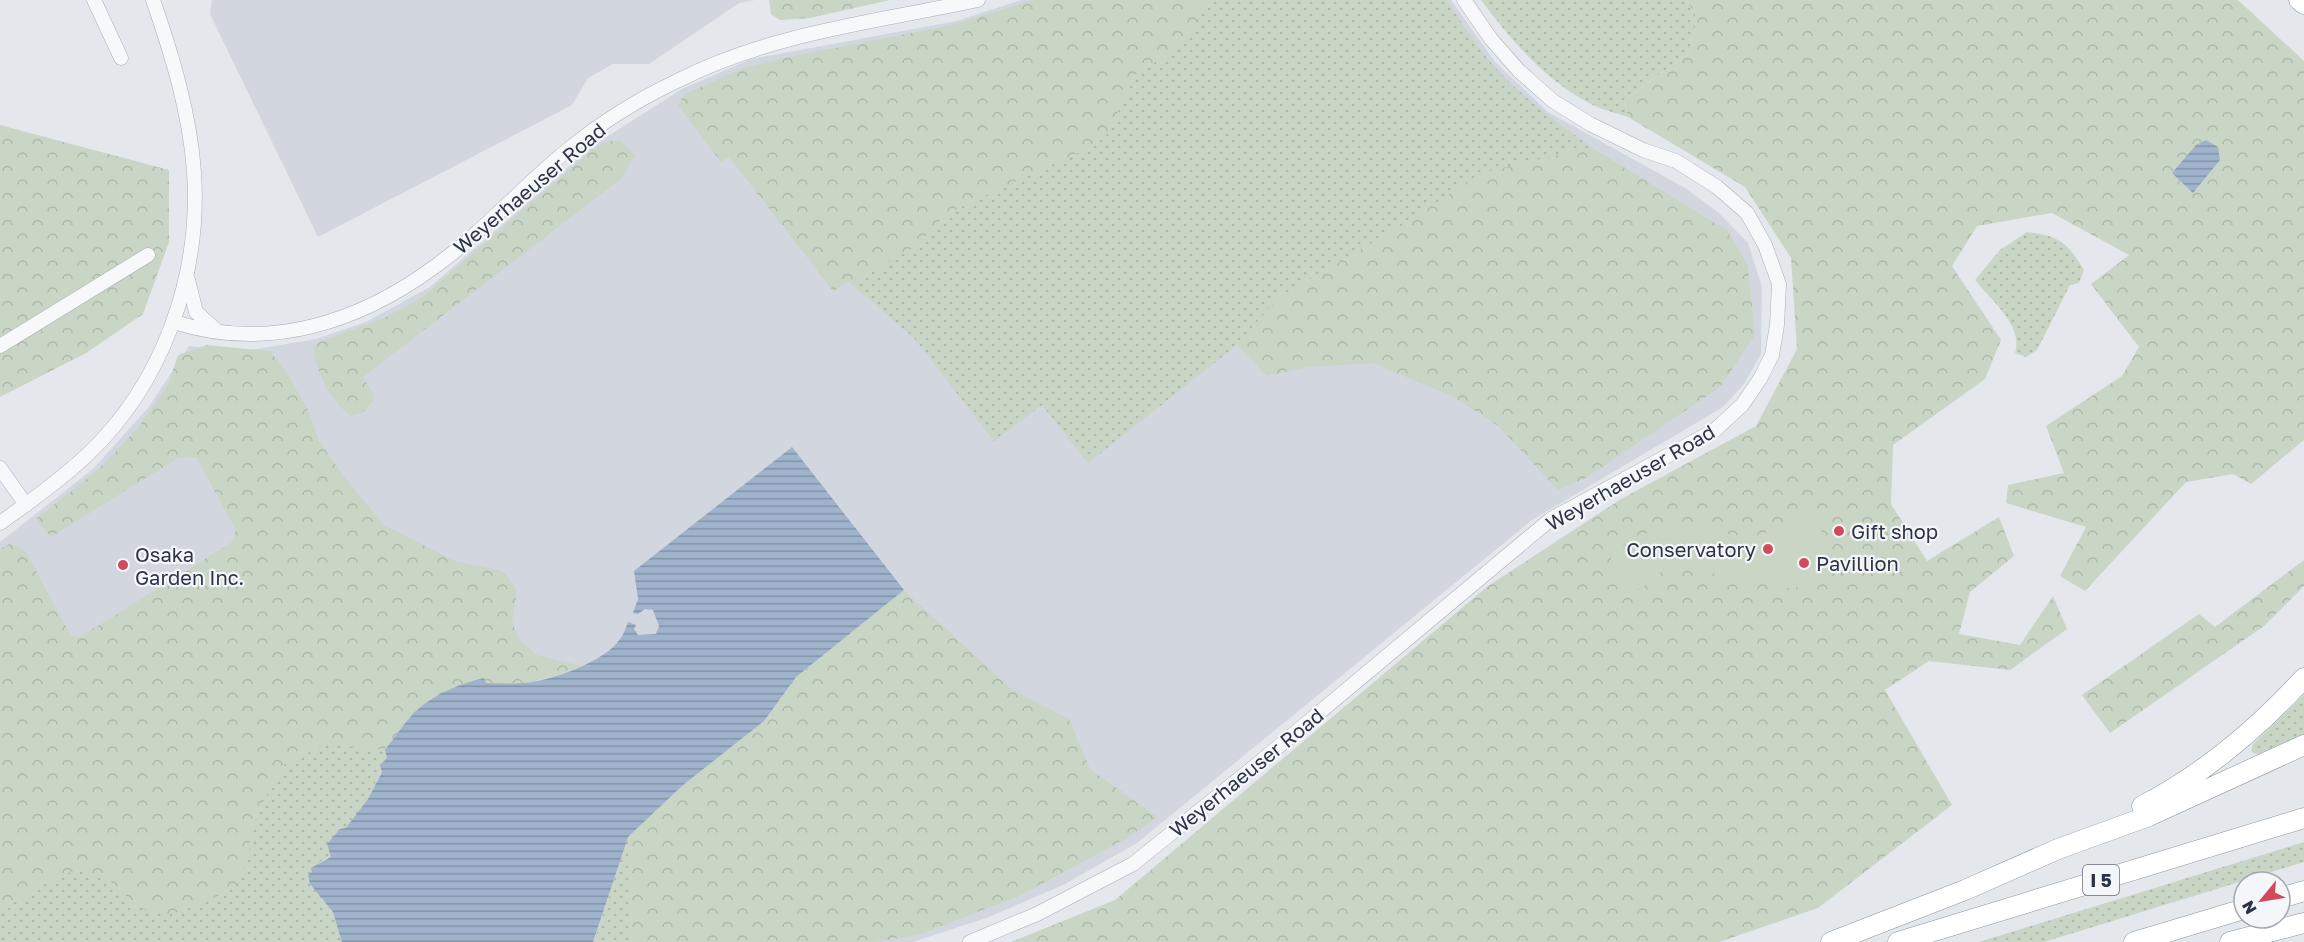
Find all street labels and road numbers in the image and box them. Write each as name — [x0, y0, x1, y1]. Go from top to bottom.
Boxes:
street label: Weyerhaeuser Road — [448, 117, 610, 259]
street label: Weyerhaeuser Road — [1541, 419, 1719, 535]
street label: Weyerhaeuser Road — [1164, 703, 1328, 841]
road number: I 5 — [2083, 865, 2119, 895]

